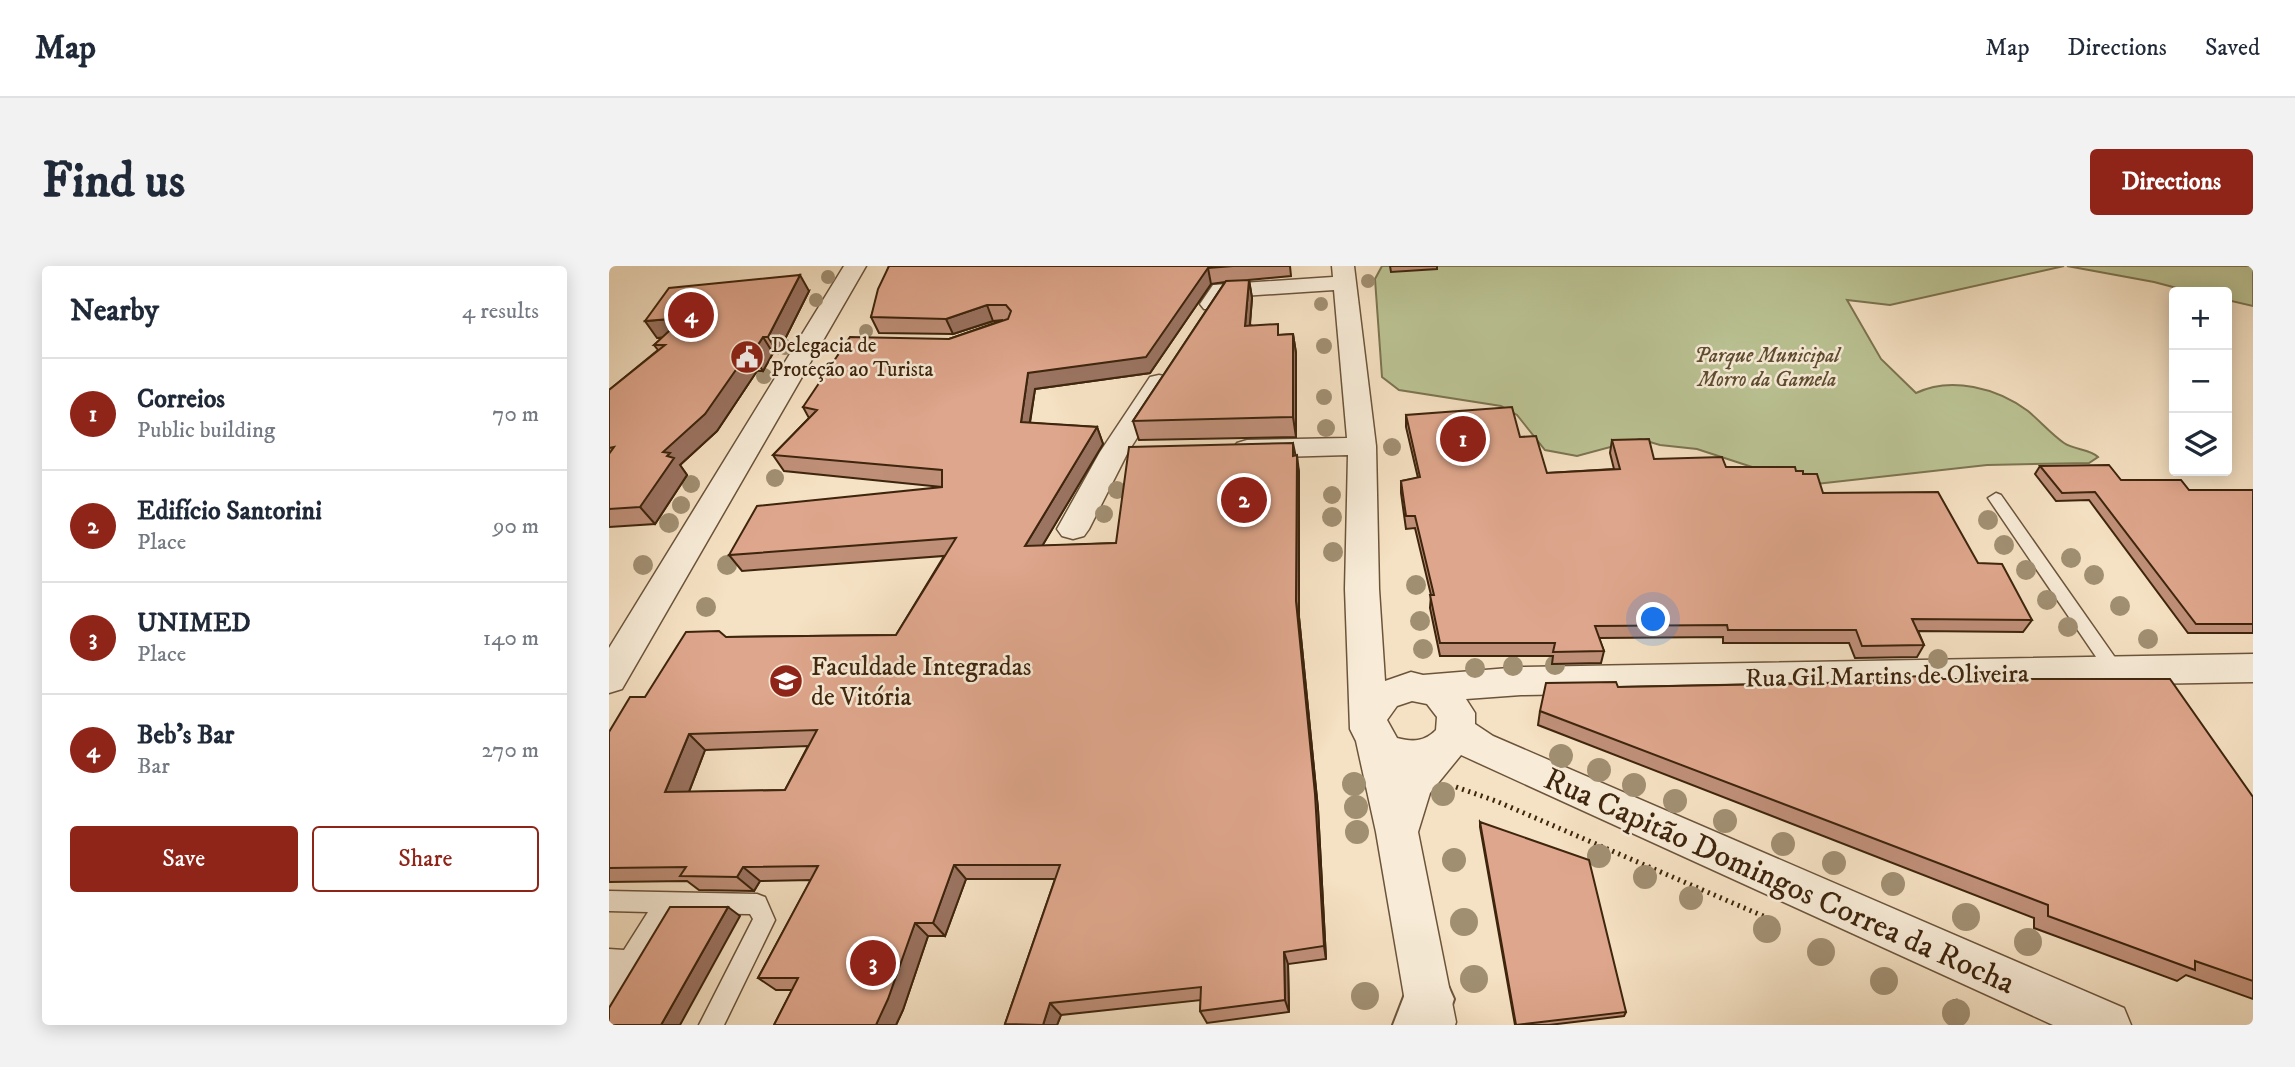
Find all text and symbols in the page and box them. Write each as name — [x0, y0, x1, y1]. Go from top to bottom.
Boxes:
text: Map — [35, 28, 96, 69]
text: Map — [1985, 33, 2030, 63]
text: Directions — [2068, 33, 2167, 63]
text: Saved — [2205, 33, 2260, 63]
button: Directions — [2090, 149, 2253, 215]
text: Find us — [42, 151, 185, 213]
map controls — [2169, 287, 2232, 476]
button: + — [2169, 287, 2232, 350]
pin: 4 — [668, 289, 714, 341]
text: Nearby — [70, 293, 159, 330]
text: 4 results — [462, 297, 539, 326]
place label: Delegacia de Proteção ao Turista — [771, 333, 933, 383]
public building icon: Delegacia de Proteção ao Turista — [728, 338, 766, 376]
park label: Parque Municipal Morro da Gamela — [1694, 343, 1842, 393]
button: − — [2169, 350, 2232, 413]
text: Correios — [137, 383, 225, 416]
text: 1 — [89, 400, 97, 429]
text: 70 m — [492, 400, 539, 429]
pin: 1 — [1440, 413, 1486, 465]
button: layers — [2169, 413, 2232, 476]
text: Public building — [137, 416, 275, 445]
pin: 2 — [1221, 474, 1267, 526]
text: Edifício Santorini — [137, 495, 322, 528]
text: 2 — [87, 512, 99, 541]
text: 90 m — [493, 512, 539, 541]
text: Place — [137, 528, 186, 557]
your location — [1636, 602, 1670, 636]
text: UNIMED — [137, 607, 251, 640]
text: 3 — [89, 624, 97, 653]
text: 140 m — [483, 624, 539, 653]
text: Place — [137, 640, 186, 669]
place label: Faculdade Integradas de Vitória — [811, 651, 1031, 714]
street label: Rua Gil Martins de Oliveira — [1745, 658, 2029, 695]
school or university icon: Faculdade Integradas de Vitória — [767, 662, 805, 700]
text: Beb's Bar — [137, 719, 234, 752]
text: 4 — [86, 736, 100, 765]
text: 270 m — [482, 736, 539, 765]
text: Bar — [137, 752, 170, 781]
street label: Rua Capitão Domingos Correa da Rocha — [1538, 760, 2021, 1004]
button: Save — [70, 826, 298, 892]
button: Share — [312, 826, 539, 892]
pin: 3 — [850, 937, 896, 989]

